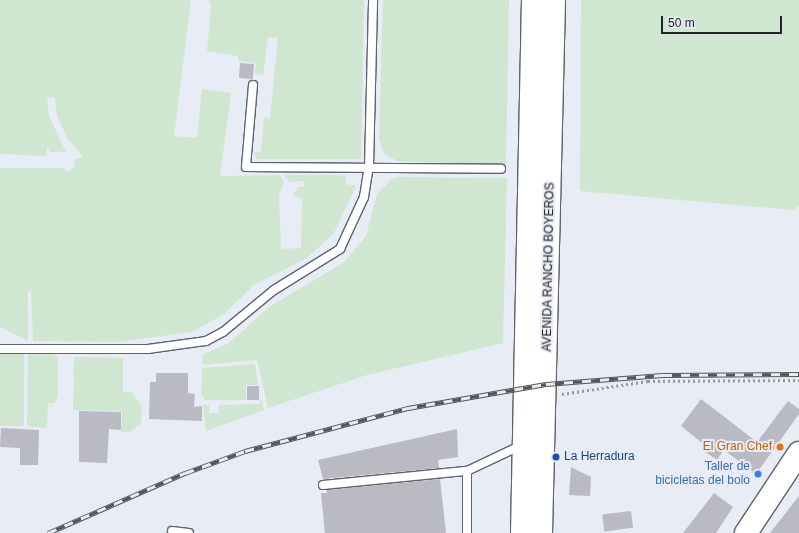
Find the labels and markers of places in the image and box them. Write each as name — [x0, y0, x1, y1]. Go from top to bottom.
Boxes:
place label: El Gran Chef — [703, 440, 772, 454]
marker: El Gran Chef — [775, 442, 785, 452]
place label: La Herradura — [564, 450, 635, 464]
marker: La Herradura — [551, 452, 561, 462]
place label: Taller de bicicletas del bolo — [655, 460, 750, 488]
marker: Taller de bicicletas del bolo — [753, 469, 763, 479]

